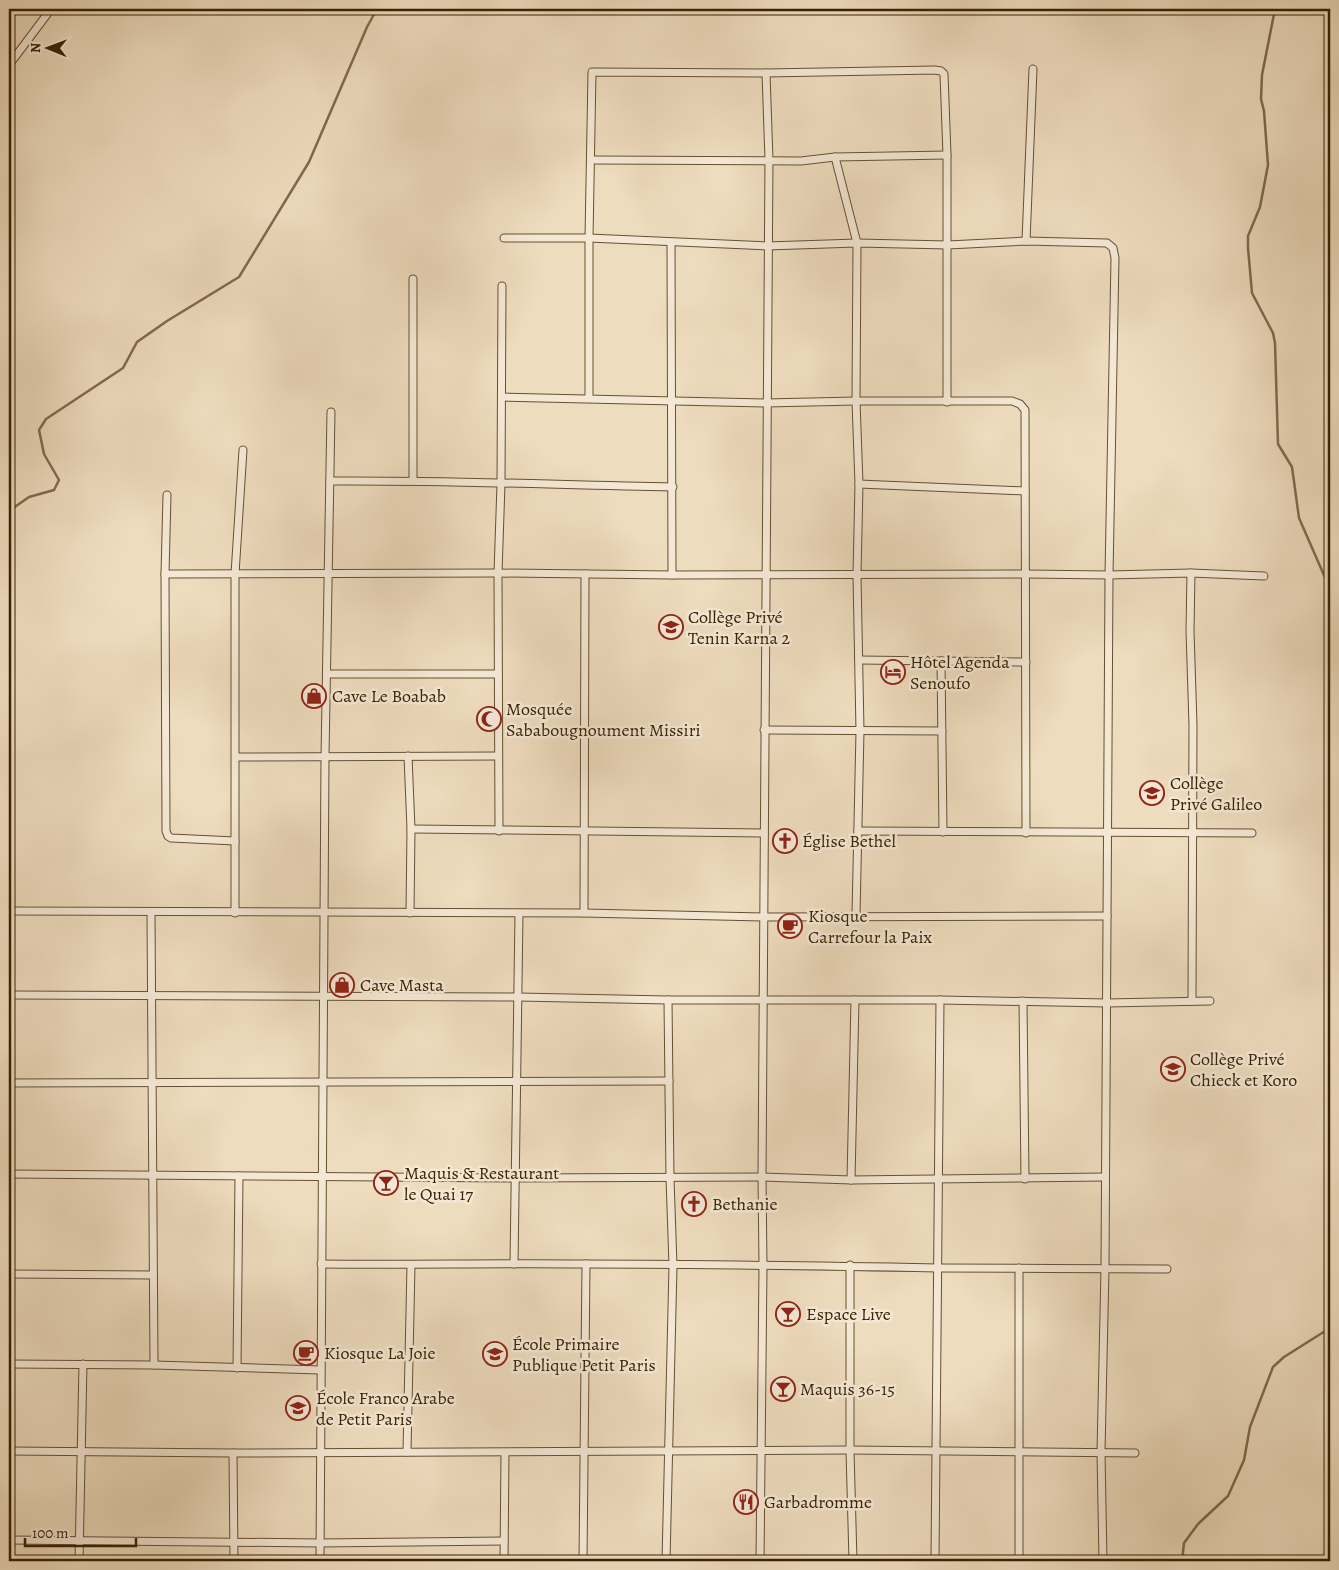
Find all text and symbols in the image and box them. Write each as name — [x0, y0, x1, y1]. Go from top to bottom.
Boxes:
north arrow — [22, 22, 72, 72]
text: N — [26, 43, 45, 53]
place label: Collège Privé Tenin Karna 2 — [688, 605, 790, 650]
school or university icon: Collège Privé Tenin Karna 2 — [658, 614, 684, 640]
place label: Hôtel Agenda Senoufo — [910, 650, 1010, 695]
hotel icon: Hôtel Agenda Senoufo — [880, 659, 906, 685]
shop icon: Cave Le Boabab — [301, 683, 327, 709]
place label: Cave Le Boabab — [332, 684, 446, 708]
place label: Mosquée Sababougnoument Missiri — [506, 697, 701, 742]
mosque icon: Mosquée Sababougnoument Missiri — [476, 706, 502, 732]
place label: Collège Privé Galileo — [1170, 771, 1262, 816]
school or university icon: Collège Privé Galileo — [1139, 780, 1165, 806]
church icon: Église Bethel — [772, 828, 798, 854]
place label: Église Bethel — [802, 829, 897, 853]
place label: Kiosque Carrefour la Paix — [808, 904, 932, 949]
cafe icon: Kiosque Carrefour la Paix — [777, 913, 803, 939]
shop icon: Cave Masta — [329, 972, 355, 998]
place label: Cave Masta — [360, 973, 444, 997]
place label: Collège Privé Chieck et Koro — [1190, 1047, 1297, 1092]
school or university icon: Collège Privé Chieck et Koro — [1160, 1056, 1186, 1082]
place label: Maquis & Restaurant le Quai 17 — [404, 1161, 559, 1206]
bar icon: Maquis & Restaurant le Quai 17 — [373, 1170, 399, 1196]
church icon: Bethanie — [681, 1191, 707, 1217]
place label: Bethanie — [712, 1192, 778, 1216]
bar icon: Espace Live — [775, 1301, 801, 1327]
place label: Espace Live — [806, 1302, 891, 1326]
place label: École Primaire Publique Petit Paris — [512, 1332, 656, 1377]
cafe icon: Kiosque La Joie — [293, 1340, 319, 1366]
place label: Kiosque La Joie — [324, 1341, 436, 1365]
school or university icon: École Primaire Publique Petit Paris — [482, 1341, 508, 1367]
bar icon: Maquis 36-15 — [770, 1376, 796, 1402]
place label: Maquis 36-15 — [800, 1377, 895, 1401]
place label: École Franco Arabe de Petit Paris — [316, 1386, 455, 1431]
school or university icon: École Franco Arabe de Petit Paris — [285, 1395, 311, 1421]
restaurant icon: Garbadromme — [733, 1489, 759, 1515]
place label: Garbadromme — [764, 1490, 872, 1514]
scale bar — [25, 1515, 136, 1547]
text: 100 m — [32, 1523, 69, 1543]

